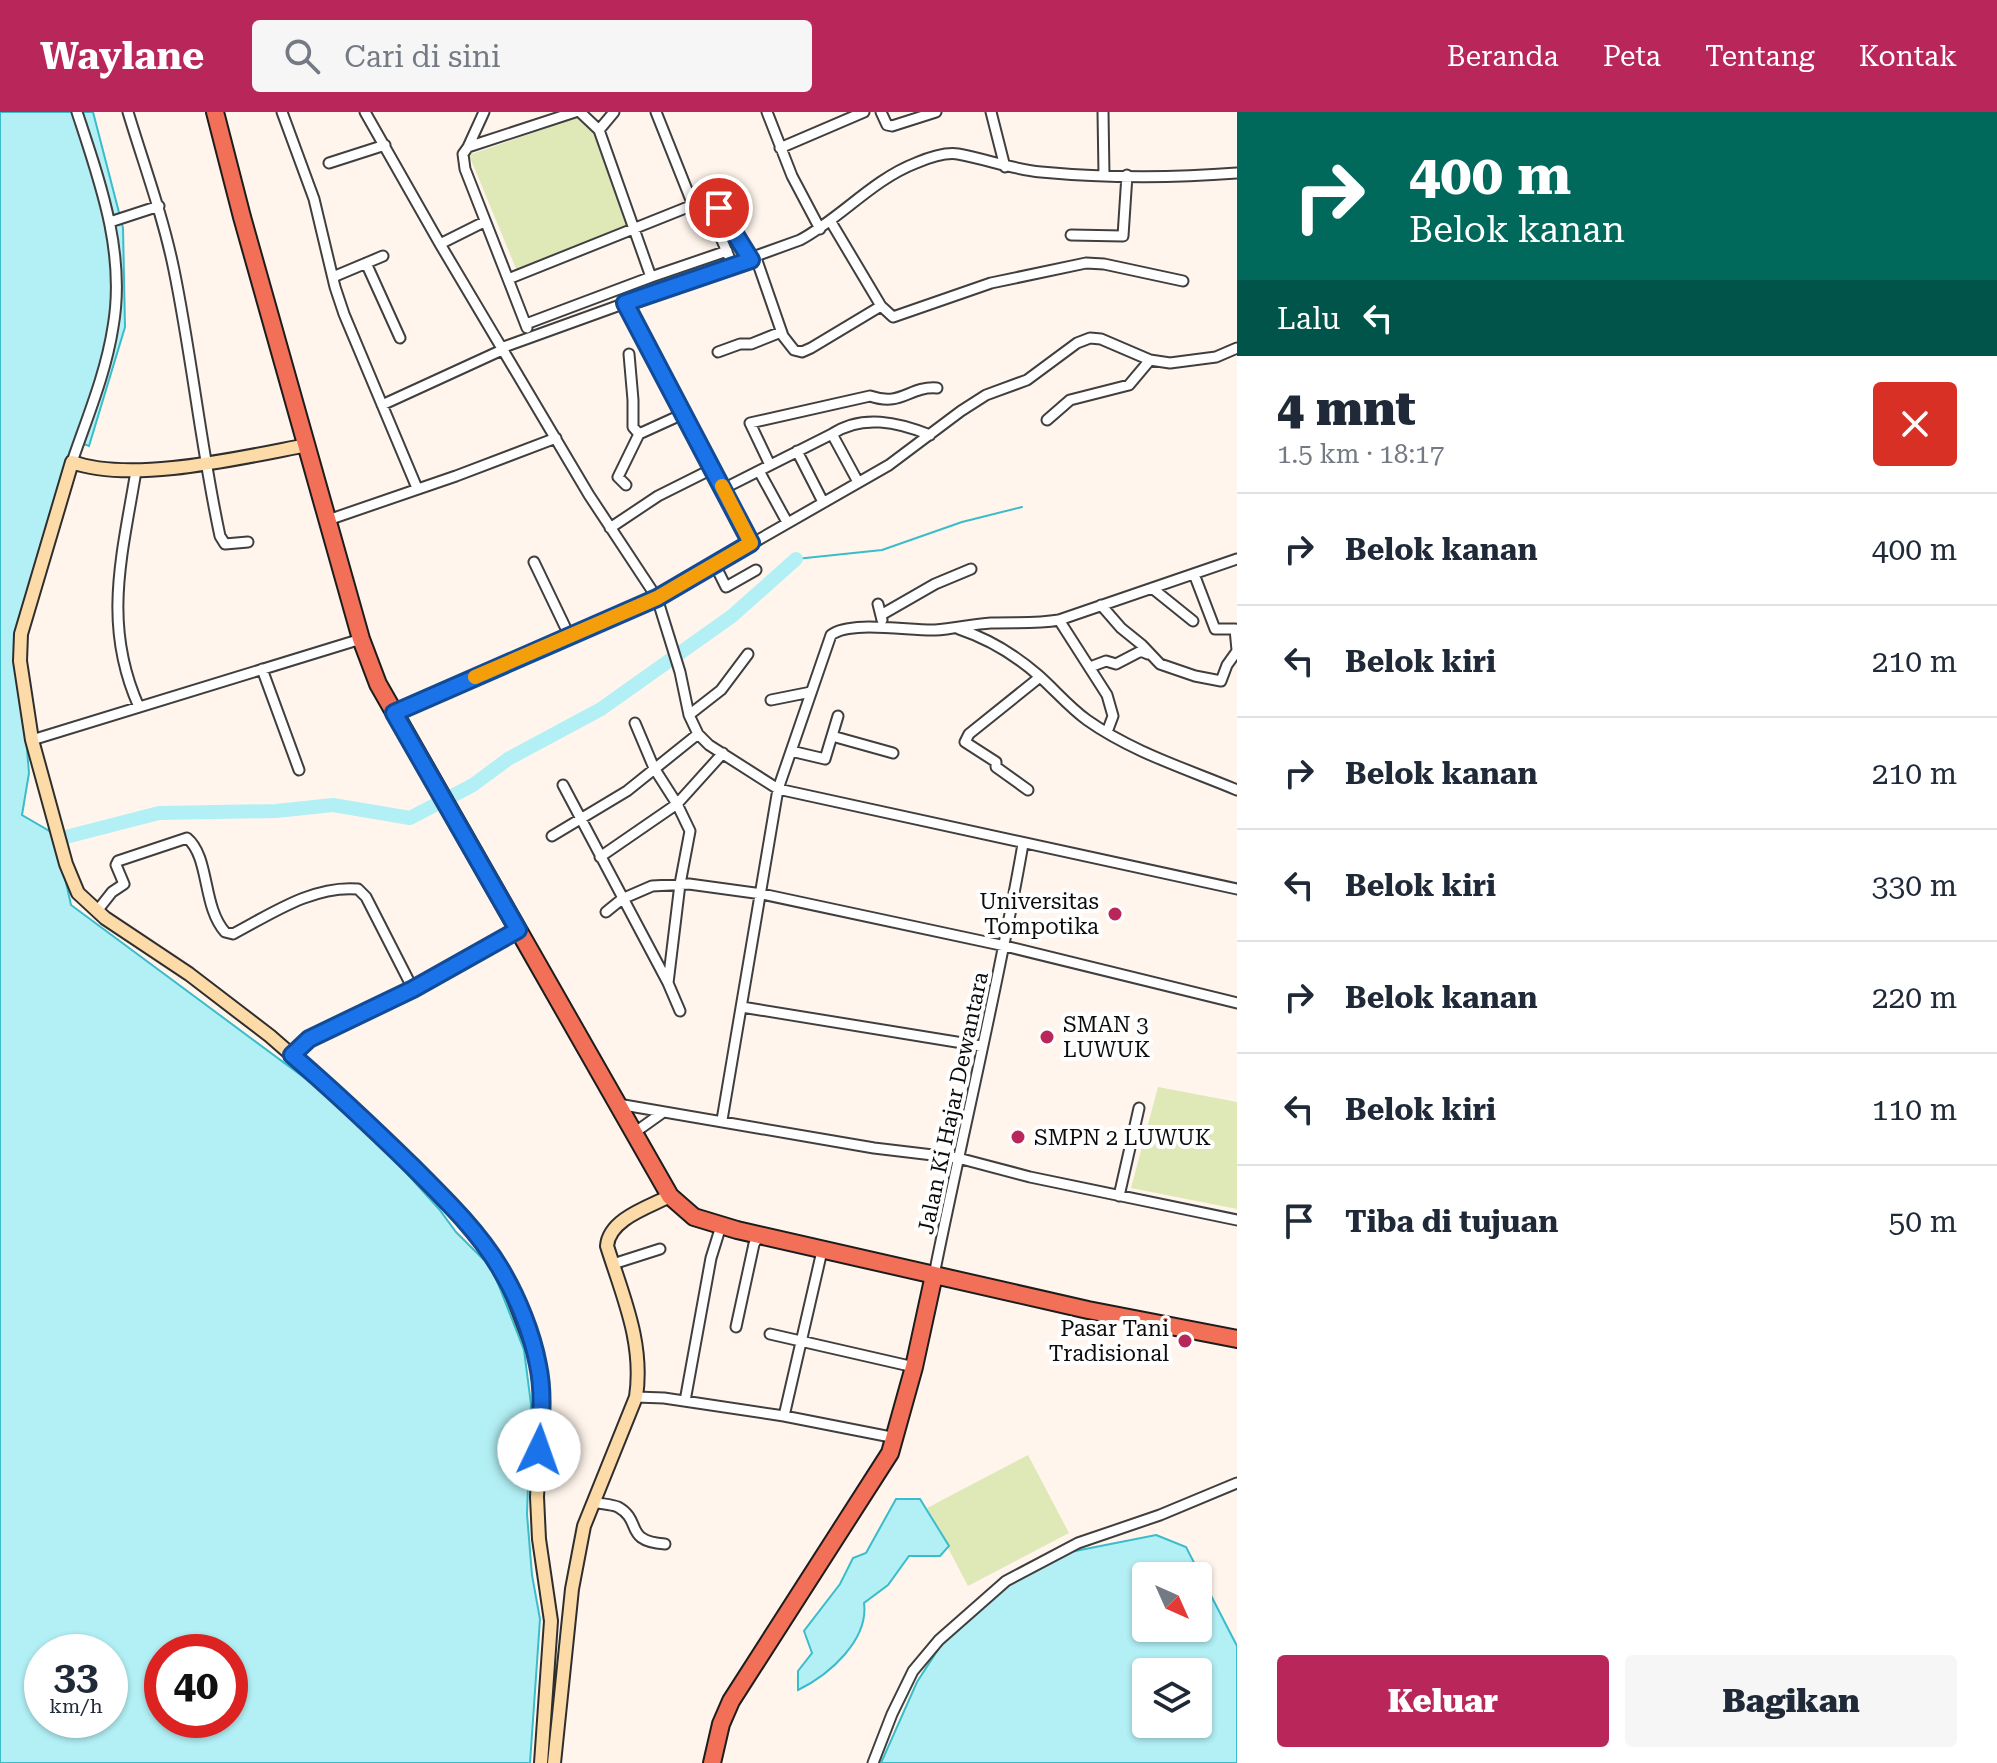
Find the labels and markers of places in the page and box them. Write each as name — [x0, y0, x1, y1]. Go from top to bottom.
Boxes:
pin — [685, 174, 753, 242]
place label: Universitas Tompotika — [979, 889, 1099, 939]
marker: Universitas Tompotika — [1106, 905, 1124, 923]
place label: SMAN 3 LUWUK — [1063, 1012, 1150, 1062]
marker: SMAN 3 LUWUK — [1038, 1028, 1056, 1046]
place label: SMPN 2 LUWUK — [1034, 1125, 1211, 1150]
marker: SMPN 2 LUWUK — [1009, 1128, 1027, 1146]
place label: Pasar Tani Tradisional — [1049, 1316, 1169, 1366]
marker: Pasar Tani Tradisional — [1176, 1332, 1194, 1350]

